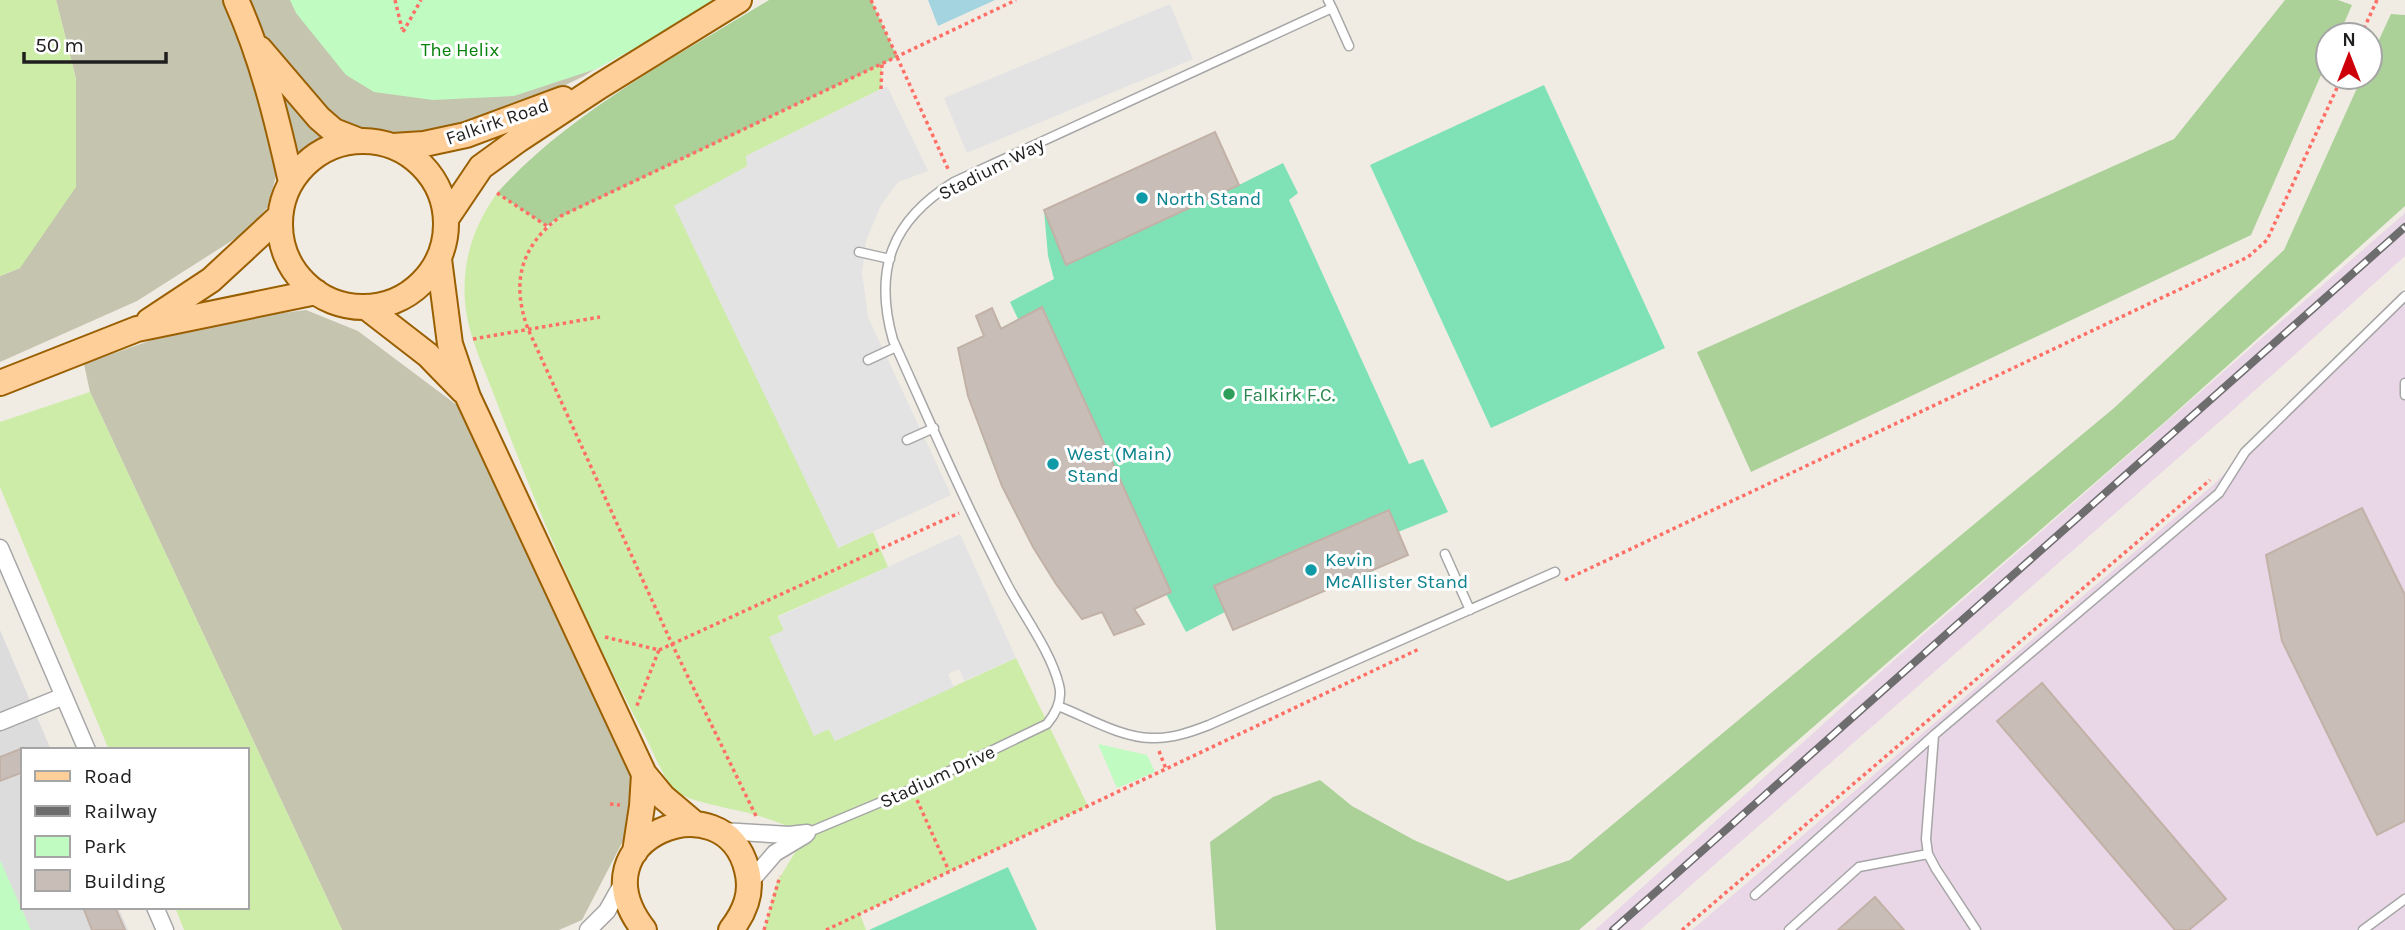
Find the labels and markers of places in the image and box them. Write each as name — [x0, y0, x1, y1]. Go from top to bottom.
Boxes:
place label: North Stand — [1156, 188, 1261, 210]
marker: North Stand — [1134, 190, 1150, 206]
place label: Falkirk F.C. — [1243, 384, 1335, 406]
marker: Falkirk F.C. — [1221, 386, 1237, 402]
place label: West (Main) Stand — [1067, 443, 1172, 487]
marker: West (Main) Stand — [1045, 456, 1061, 472]
place label: Kevin McAllister Stand — [1325, 549, 1468, 593]
marker: Kevin McAllister Stand — [1303, 562, 1319, 578]

